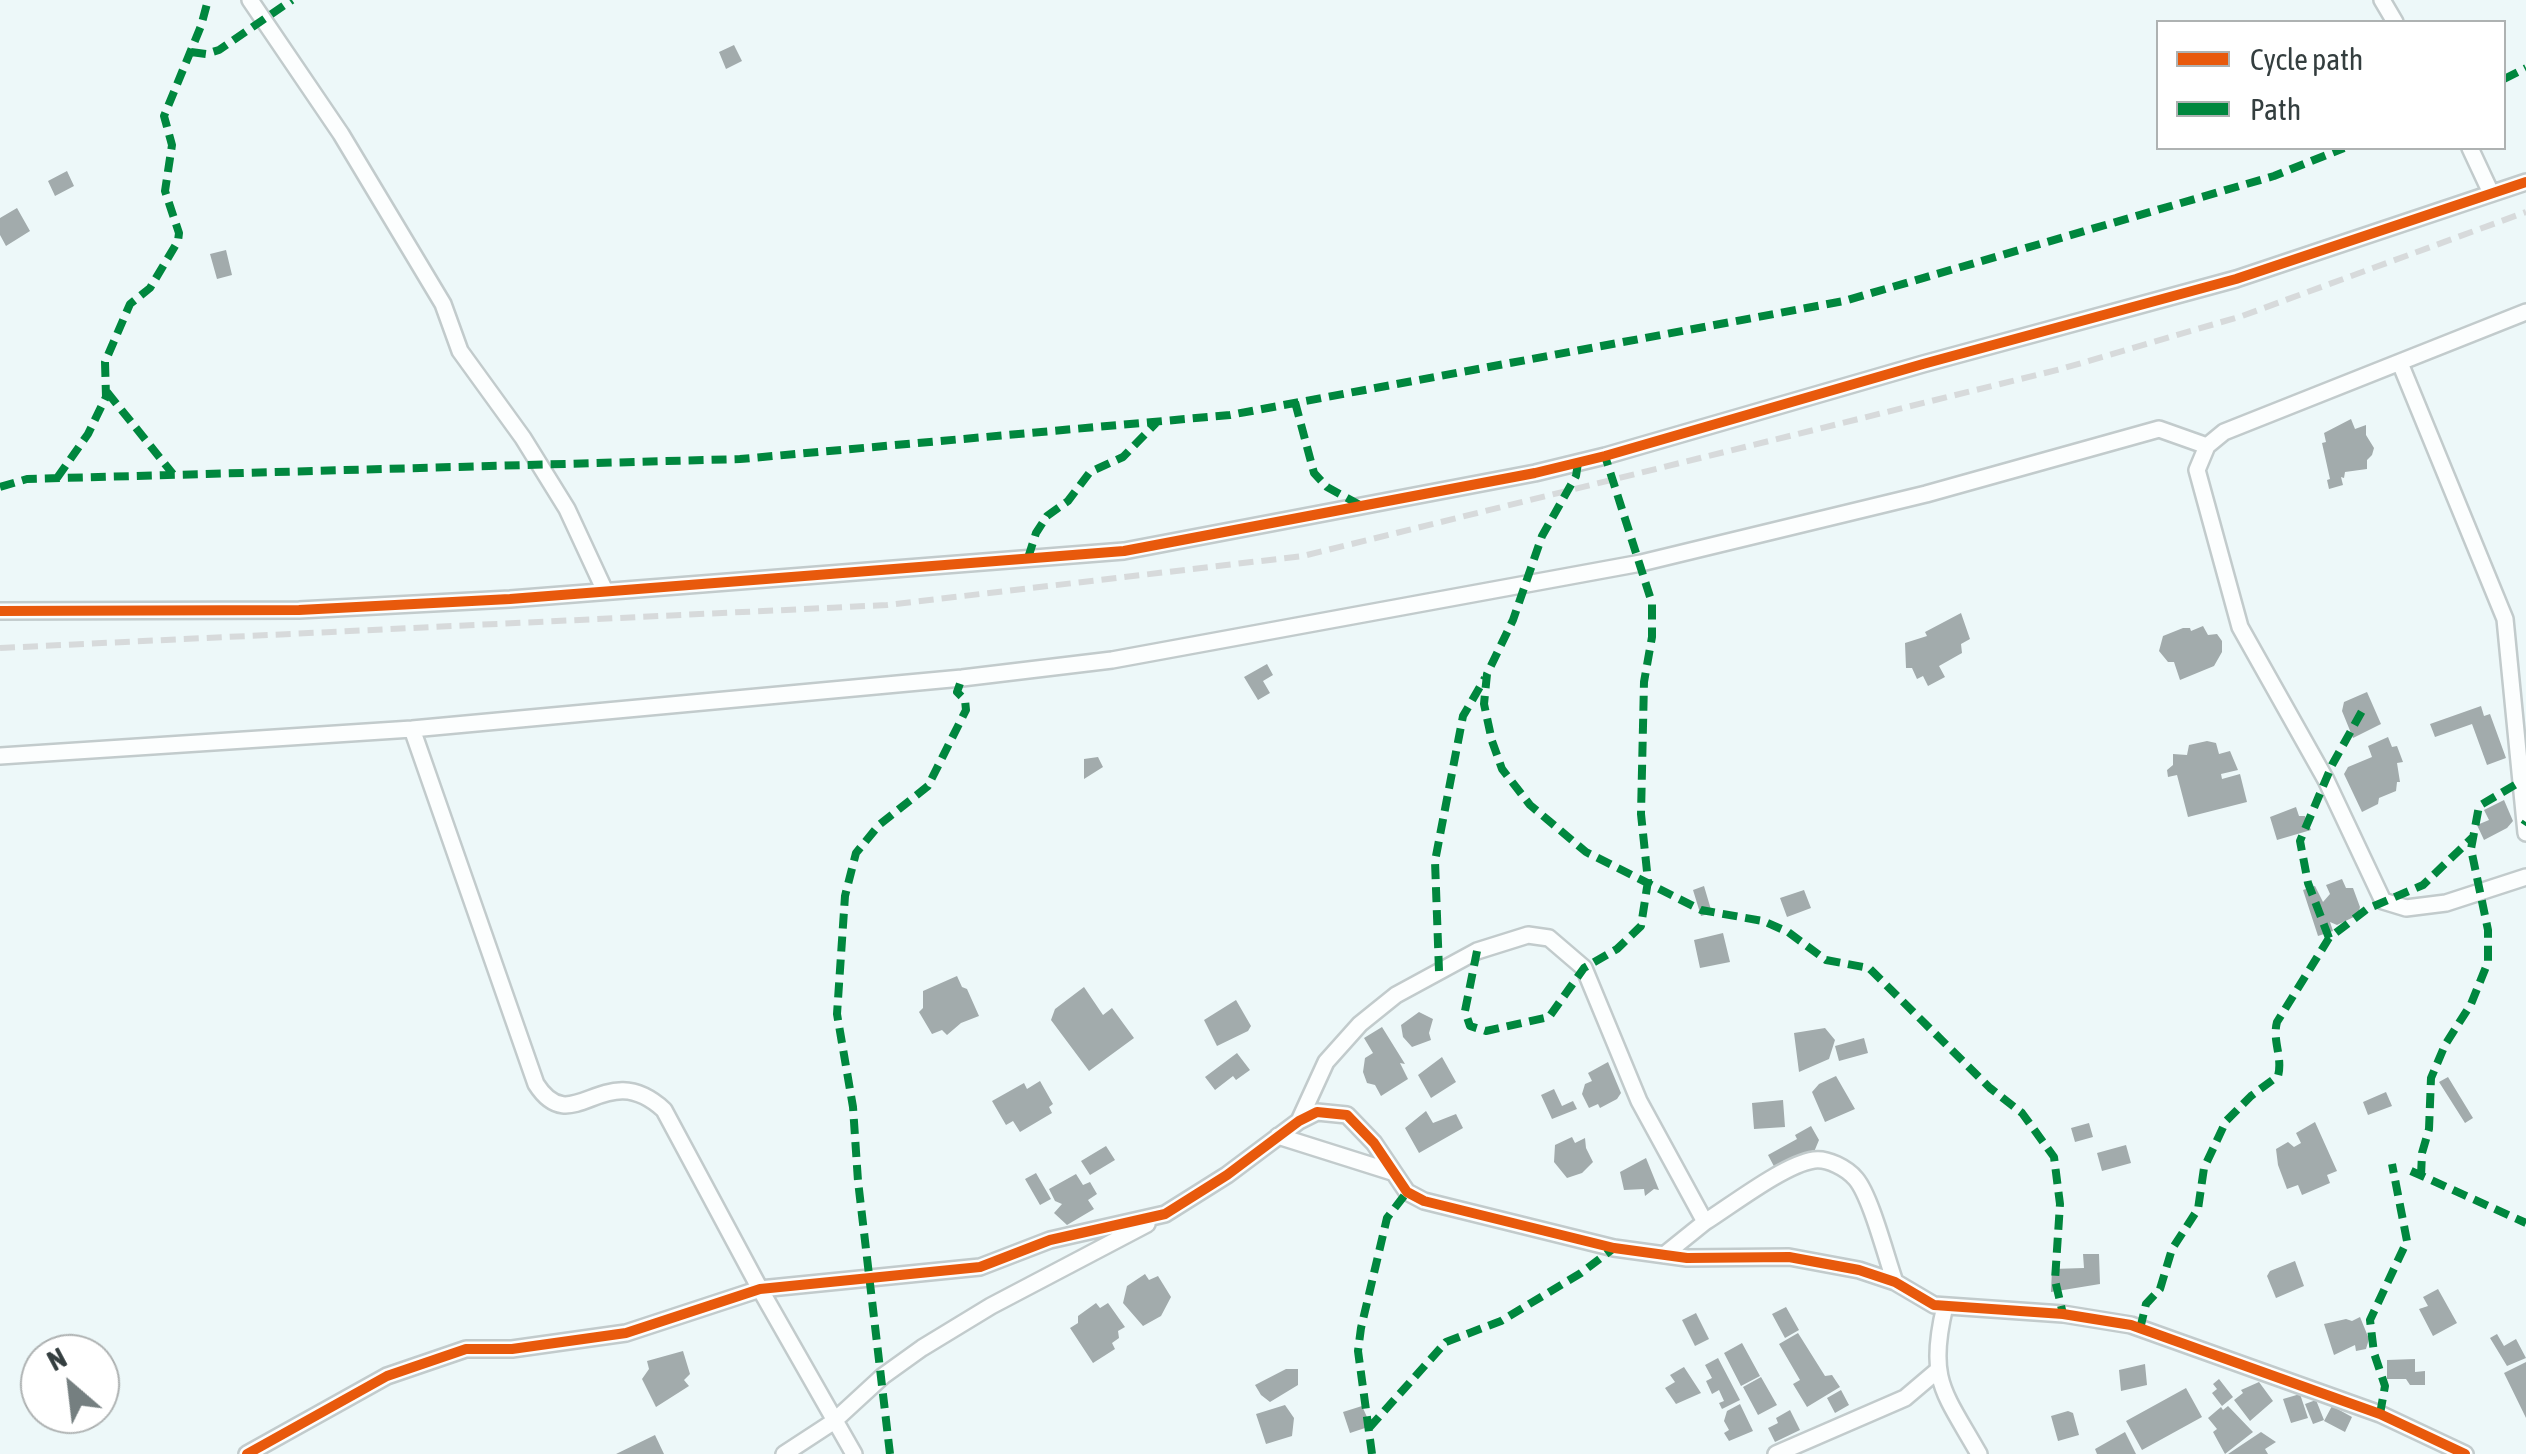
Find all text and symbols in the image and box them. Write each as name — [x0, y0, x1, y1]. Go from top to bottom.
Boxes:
legend — [2156, 20, 2506, 150]
text: Cycle path — [2250, 42, 2363, 76]
text: Path — [2250, 92, 2301, 126]
north arrow — [20, 1334, 120, 1434]
text: N — [42, 1341, 72, 1377]

